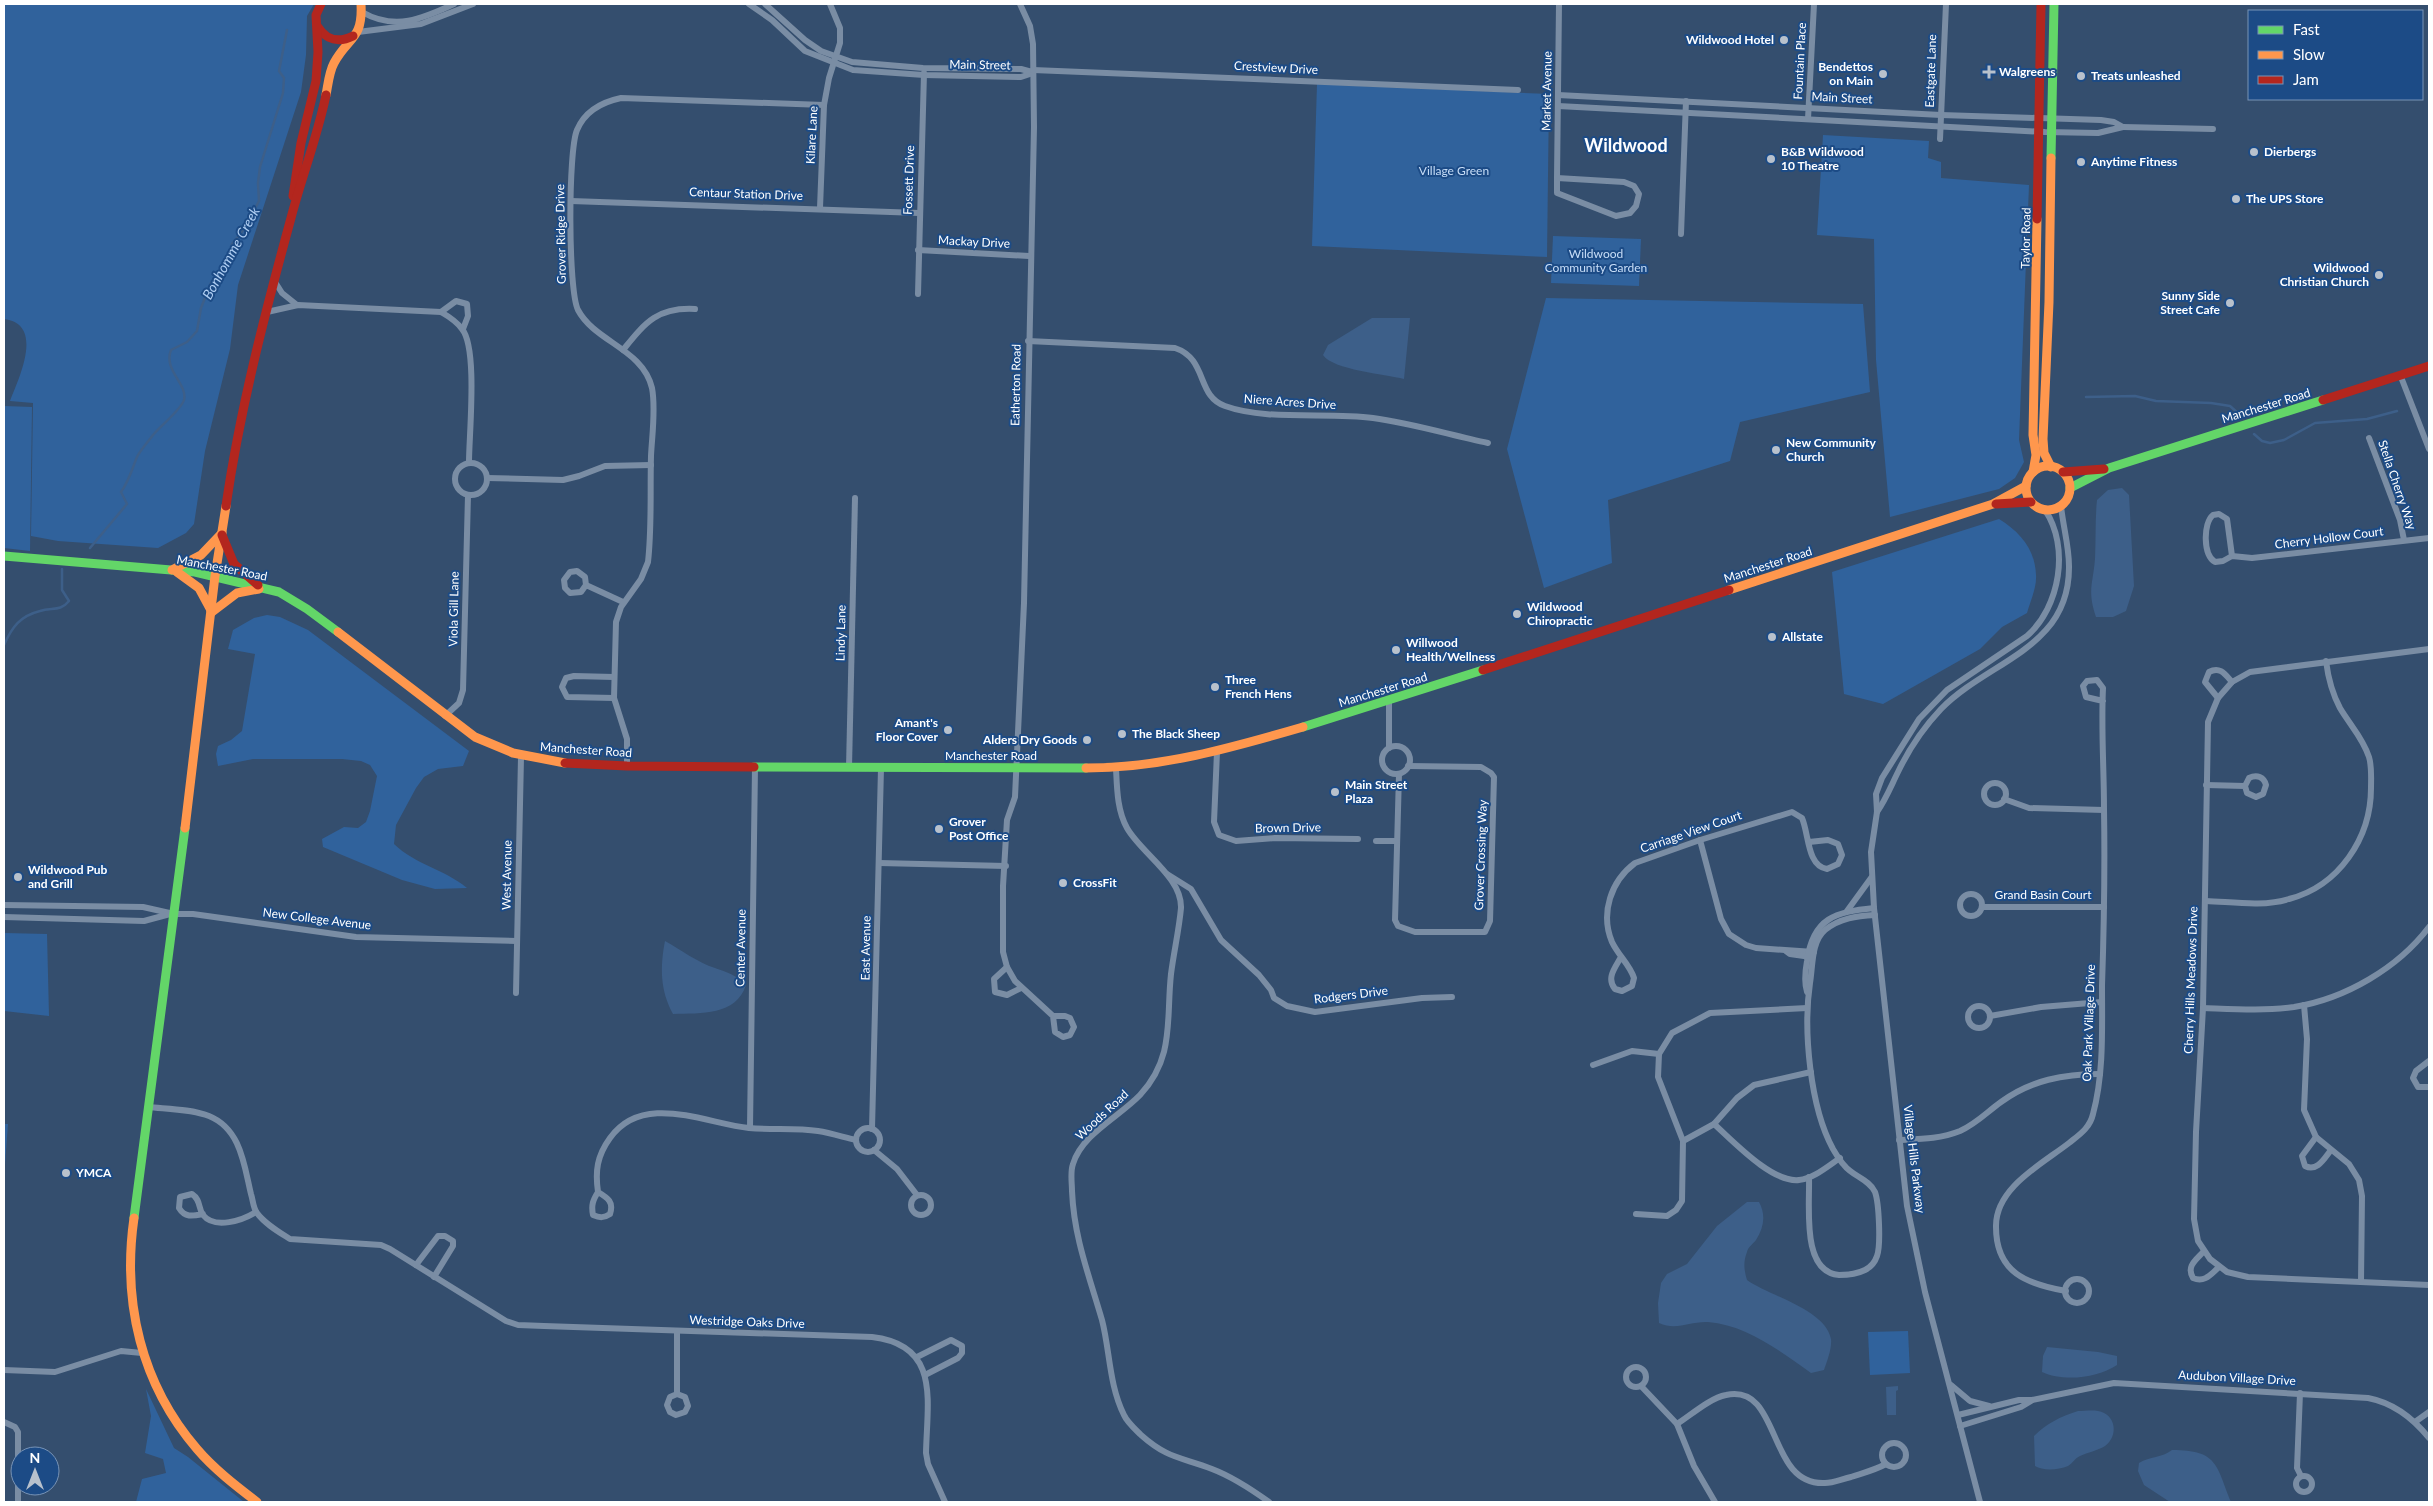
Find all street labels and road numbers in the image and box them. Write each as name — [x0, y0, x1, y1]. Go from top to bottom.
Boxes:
street label: Fountain Place — [1790, 22, 1809, 100]
street label: Eastgate Lane — [1922, 34, 1939, 108]
street label: Market Avenue — [1538, 51, 1555, 131]
street label: Main Street — [949, 56, 1011, 73]
street label: Crestview Drive — [1234, 58, 1318, 77]
street label: Main Street — [1811, 88, 1874, 107]
street label: Kilare Lane — [802, 105, 821, 164]
street label: Fossett Drive — [900, 145, 917, 215]
street label: Grover Ridge Drive — [552, 184, 569, 284]
street label: Centaur Station Drive — [689, 184, 803, 203]
street label: Taylor Road — [2017, 207, 2034, 269]
street label: Mackay Drive — [938, 232, 1010, 251]
street label: Eatherton Road — [1007, 344, 1024, 426]
street label: Manchester Road — [2220, 385, 2312, 426]
street label: Niere Acres Drive — [1243, 391, 1337, 412]
street label: Stella Cherry Way — [2375, 438, 2420, 532]
street label: Cherry Hollow Court — [2274, 523, 2385, 552]
street label: Manchester Road — [1722, 543, 1814, 586]
street label: Manchester Road — [176, 551, 269, 584]
street label: Viola Gill Lane — [445, 571, 462, 647]
street label: Lindy Lane — [833, 605, 848, 661]
street label: Manchester Road — [1337, 669, 1429, 710]
street label: Manchester Road — [540, 739, 632, 760]
street label: Manchester Road — [945, 748, 1037, 763]
street label: Grover Crossing Way — [1471, 799, 1490, 911]
street label: Carriage View Court — [1638, 807, 1744, 856]
street label: Brown Drive — [1255, 819, 1321, 836]
street label: West Avenue — [498, 840, 515, 910]
street label: Grand Basin Court — [1995, 887, 2092, 902]
street label: New College Avenue — [262, 904, 372, 933]
street label: Cherry Hills Meadows Drive — [2180, 906, 2201, 1054]
street label: Center Avenue — [732, 909, 749, 987]
street label: East Avenue — [857, 916, 874, 980]
street label: Oak Park Village Drive — [2079, 964, 2098, 1082]
street label: Rodgers Drive — [1313, 983, 1389, 1006]
street label: Woods Road — [1072, 1086, 1131, 1143]
street label: Village Hills Parkway — [1900, 1104, 1929, 1215]
street label: Westridge Oaks Drive — [689, 1312, 805, 1331]
street label: Audubon Village Drive — [2178, 1367, 2296, 1388]

